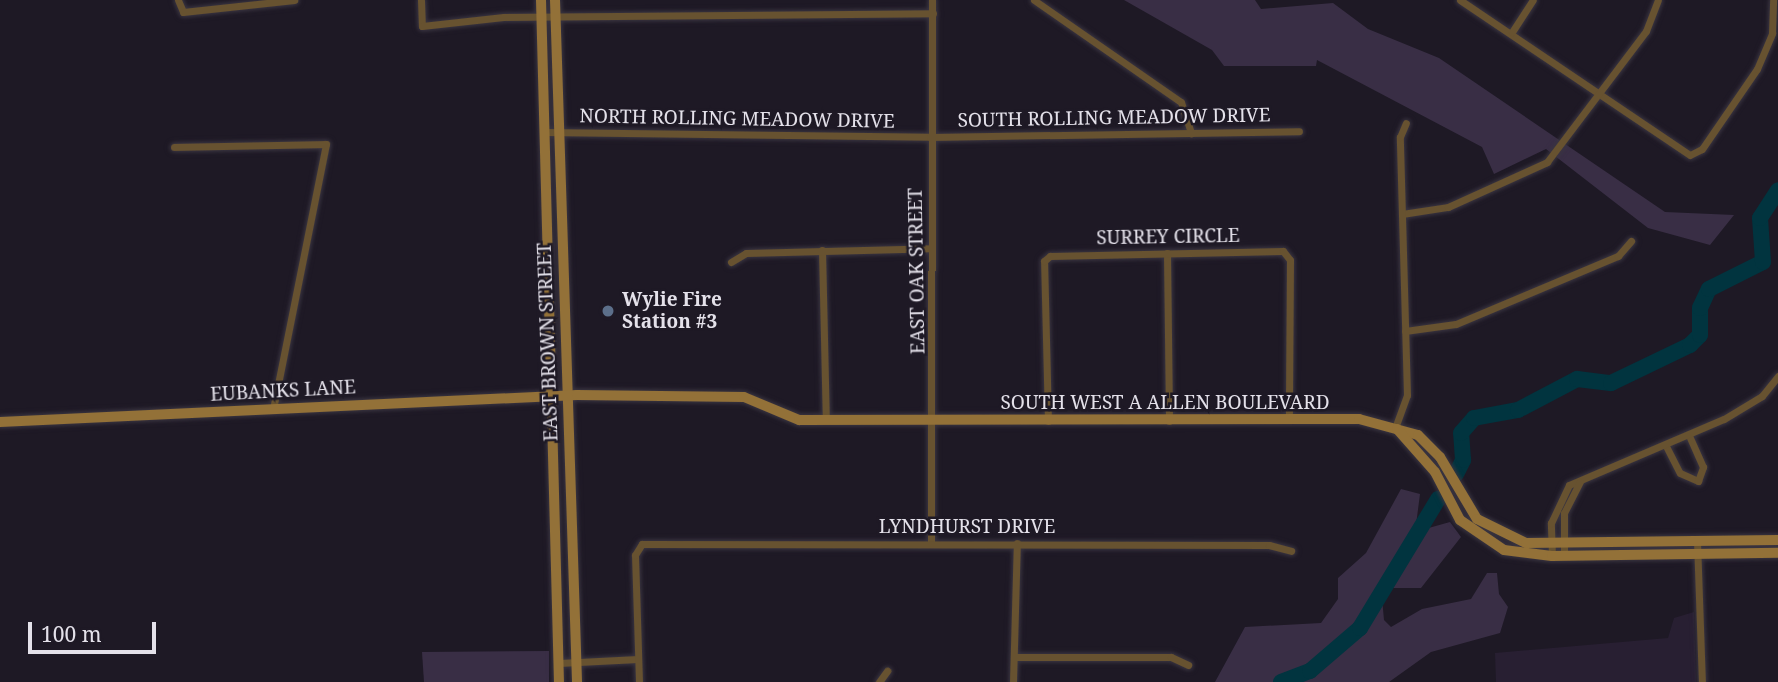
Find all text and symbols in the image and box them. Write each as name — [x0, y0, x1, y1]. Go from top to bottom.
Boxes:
street label: SOUTH ROLLING MEADOW DRIVE — [957, 104, 1271, 132]
street label: NORTH ROLLING MEADOW DRIVE — [579, 105, 895, 133]
street label: EAST OAK STREET — [904, 188, 930, 354]
street label: SURREY CIRCLE — [1096, 224, 1240, 250]
street label: EAST BROWN STREET — [533, 242, 563, 442]
place label: Wylie Fire Station #3 — [622, 289, 722, 333]
marker: Wylie Fire Station #3 — [600, 303, 616, 319]
street label: EUBANKS LANE — [210, 376, 356, 406]
street label: SOUTH WEST A ALLEN BOULEVARD — [1000, 392, 1330, 414]
street label: LYNDHURST DRIVE — [879, 516, 1055, 538]
scale bar — [32, 608, 159, 652]
text: 100 m — [41, 620, 102, 648]

